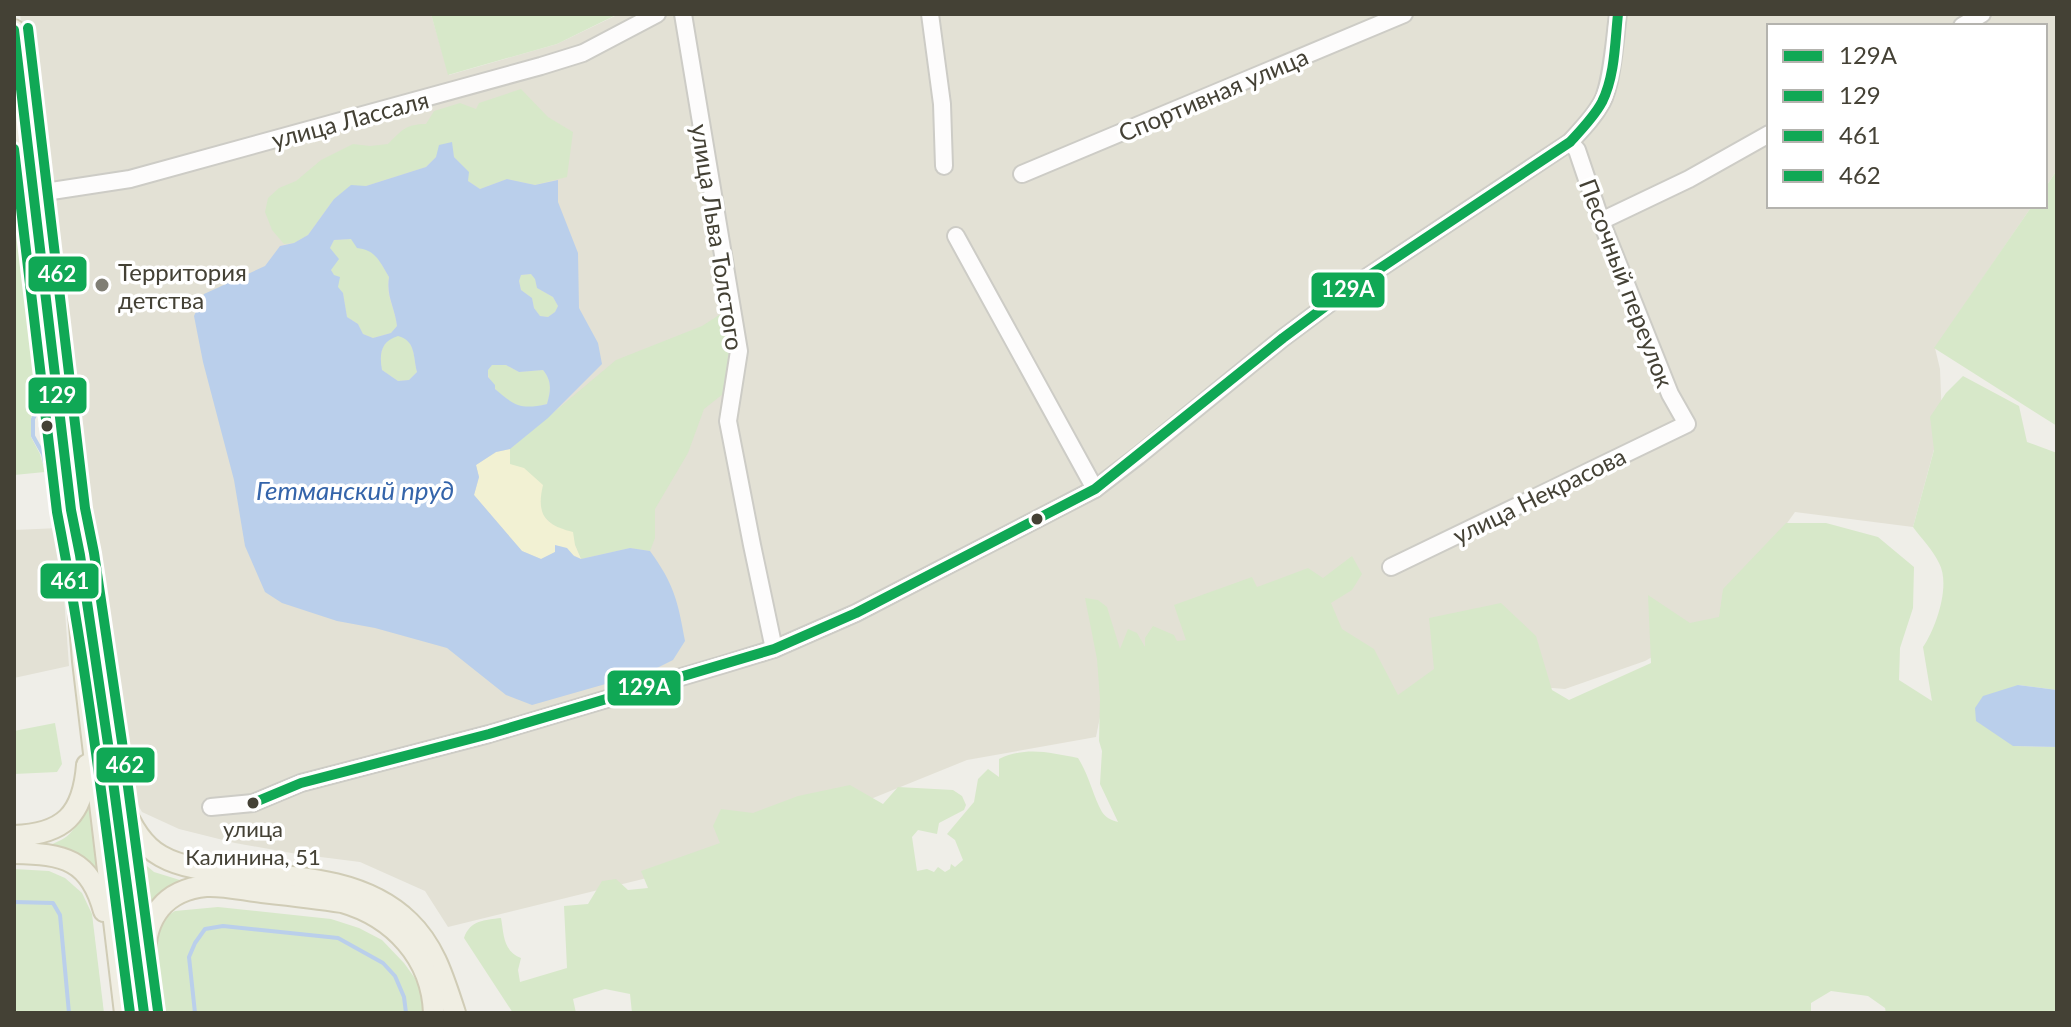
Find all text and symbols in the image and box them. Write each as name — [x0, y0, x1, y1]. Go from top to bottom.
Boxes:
legend — [1767, 24, 2047, 208]
text: 129А — [1839, 40, 1898, 69]
street label: Спортивная улица — [1114, 41, 1312, 147]
text: 129 — [1839, 80, 1881, 109]
street label: улица Лассаля — [268, 84, 432, 154]
text: 461 — [1839, 120, 1881, 149]
street label: улица Льва Толстого — [686, 122, 750, 352]
text: 462 — [1839, 160, 1881, 189]
street label: Песочный переулок — [1574, 175, 1680, 392]
line badge: 462 — [27, 255, 88, 293]
place label: Территория детства — [118, 257, 247, 314]
text: 462 — [38, 260, 76, 287]
line badge: 129А — [1310, 271, 1386, 309]
text: 129А — [1321, 275, 1376, 302]
marker: Территория детства — [93, 276, 111, 294]
line badge: 129 — [27, 376, 88, 415]
text: 129 — [38, 381, 76, 408]
unlabelled marker — [39, 418, 55, 434]
street label: улица Некрасова — [1448, 441, 1630, 549]
water label: Гетманский пруд — [256, 474, 454, 506]
unlabelled marker — [1029, 511, 1045, 527]
line badge: 461 — [39, 562, 100, 600]
text: 461 — [51, 567, 89, 594]
line badge: 129А — [606, 669, 682, 707]
text: 129А — [617, 673, 672, 700]
line badge: 462 — [95, 746, 156, 784]
text: 462 — [106, 751, 144, 778]
marker: улица Калинина, 51 — [245, 795, 261, 811]
place label: улица Калинина, 51 — [185, 815, 321, 870]

